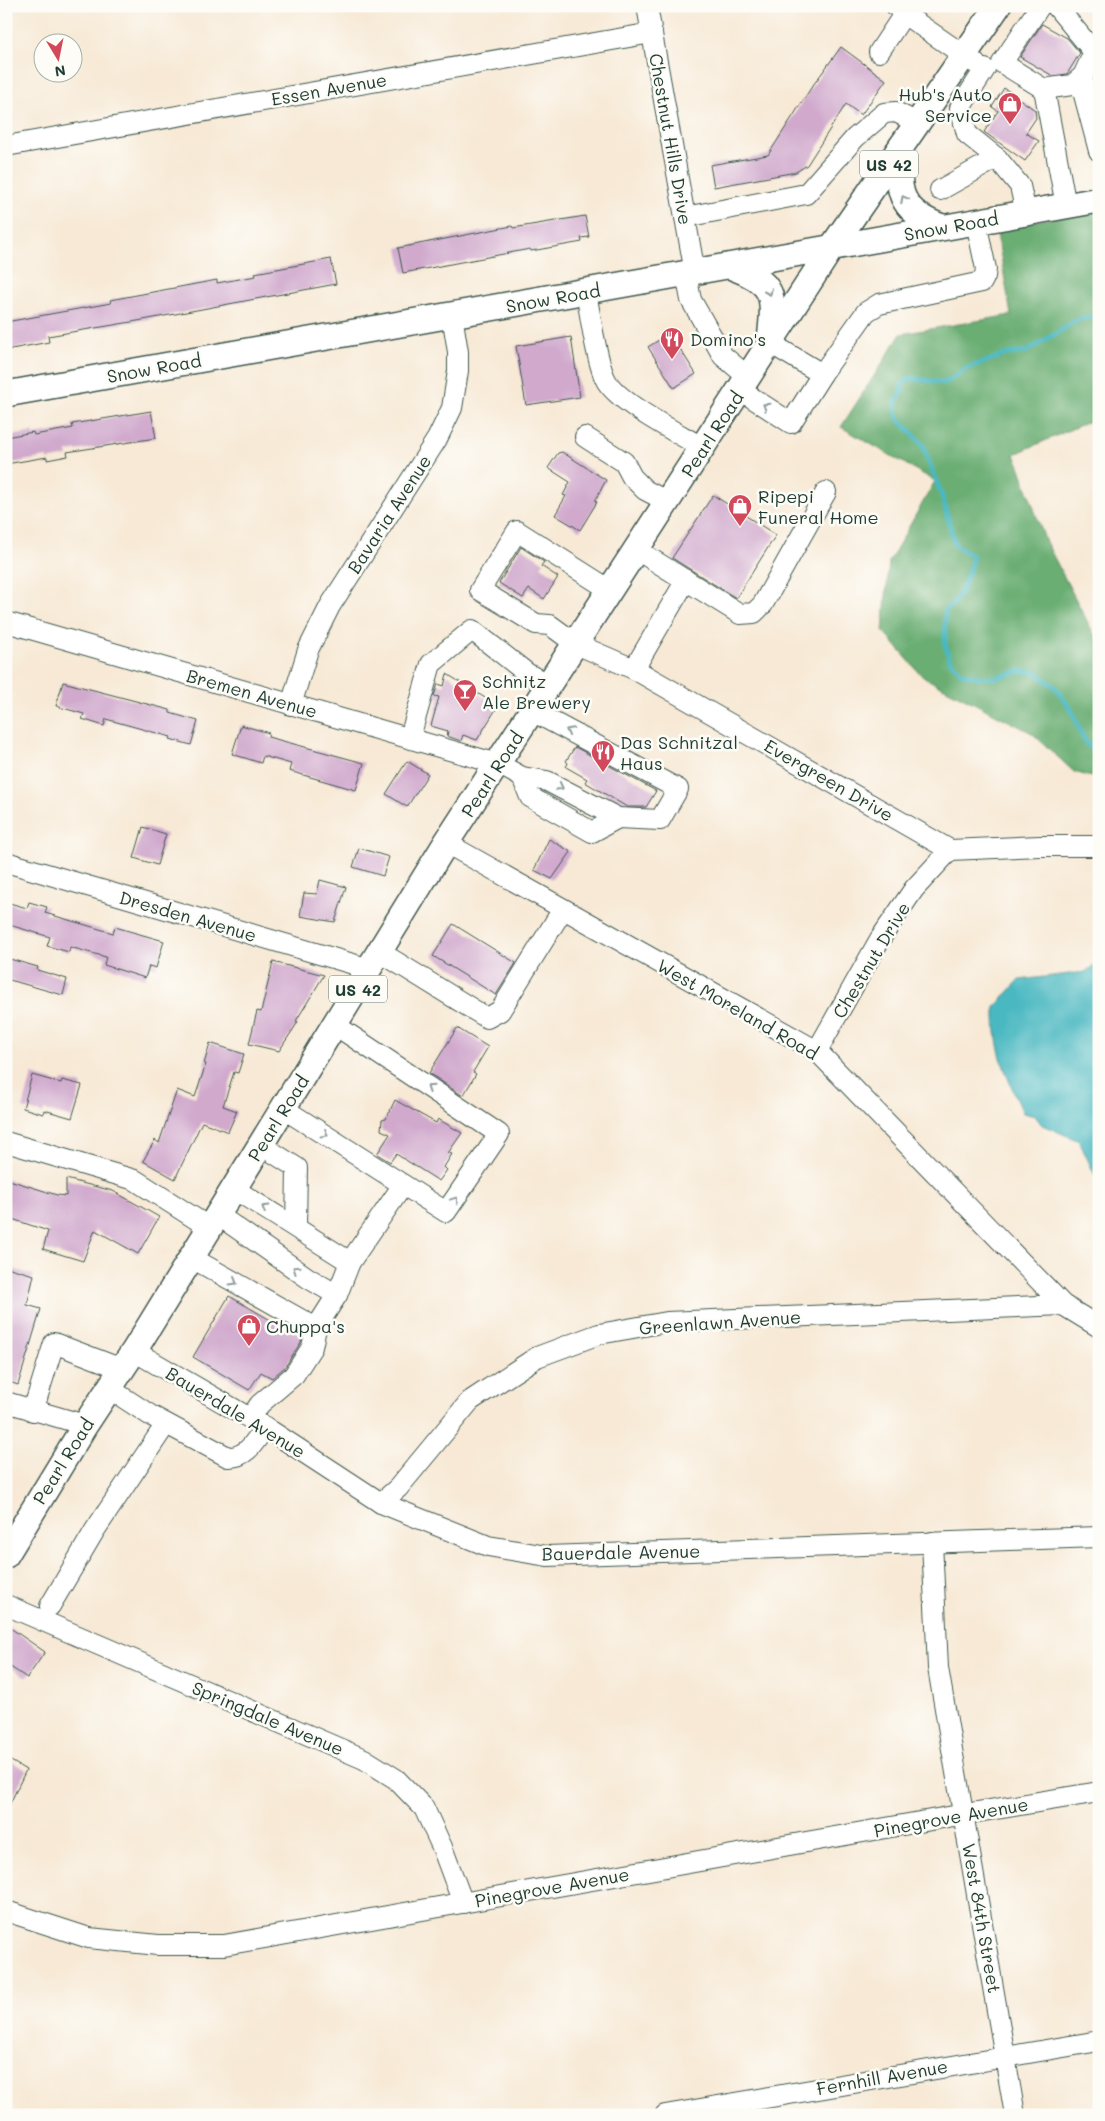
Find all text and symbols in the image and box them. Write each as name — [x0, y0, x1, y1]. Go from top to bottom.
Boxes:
north arrow — [32, 32, 82, 82]
street label: Chestnut Hills Drive — [644, 51, 698, 227]
text: N — [53, 61, 67, 82]
street label: Essen Avenue — [269, 67, 389, 111]
place label: Hub's Auto Service — [898, 82, 992, 127]
shop icon: Hub's Auto Service — [997, 91, 1023, 125]
road number: US 42 — [860, 150, 918, 178]
one-way arrow — [900, 195, 910, 204]
street label: Snow Road — [902, 206, 1000, 246]
street label: Snow Road — [504, 278, 602, 318]
one-way arrow — [762, 287, 773, 296]
restaurant icon: Domino's — [659, 326, 685, 360]
place label: Domino's — [690, 327, 766, 351]
street label: Snow Road — [105, 348, 203, 388]
street label: Pearl Road — [675, 387, 749, 481]
one-way arrow — [762, 403, 771, 412]
street label: Bavaria Avenue — [342, 450, 436, 578]
place label: Ripepi Funeral Home — [758, 484, 879, 529]
shop icon: Ripepi Funeral Home — [727, 493, 753, 527]
street label: Bremen Avenue — [184, 663, 320, 723]
place label: Schnitz Ale Brewery — [482, 669, 591, 714]
bar icon: Schnitz Ale Brewery — [452, 678, 478, 712]
street label: Pearl Road — [455, 727, 529, 821]
one-way arrow — [565, 727, 574, 737]
place label: Das Schnitzal Haus — [620, 730, 738, 775]
street label: Evergreen Drive — [760, 733, 898, 827]
restaurant icon: Das Schnitzal Haus — [590, 739, 616, 773]
one-way arrow — [554, 781, 563, 791]
street label: Dresden Avenue — [117, 885, 259, 947]
street label: Chestnut Drive — [827, 897, 915, 1023]
street label: West Moreland Road — [653, 953, 823, 1065]
road number: US 42 — [329, 976, 387, 1002]
street label: Pearl Road — [242, 1070, 314, 1166]
one-way arrow — [426, 1085, 435, 1094]
one-way arrow — [320, 1128, 329, 1138]
one-way arrow — [449, 1196, 458, 1206]
one-way arrow — [261, 1204, 270, 1214]
one-way arrow — [292, 1266, 302, 1275]
one-way arrow — [229, 1275, 238, 1285]
street label: Greenlawn Avenue — [638, 1304, 802, 1340]
shop icon: Chuppa's — [236, 1313, 262, 1347]
place label: Chuppa's — [266, 1314, 345, 1338]
street label: Bauerdale Avenue — [162, 1361, 310, 1463]
street label: Pearl Road — [27, 1413, 99, 1509]
street label: Bauerdale Avenue — [541, 1539, 701, 1565]
street label: Springdale Avenue — [189, 1675, 347, 1761]
street label: Pinegrove Avenue — [872, 1792, 1030, 1842]
street label: West 84th Street — [957, 1841, 1007, 1995]
street label: Pinegrove Avenue — [473, 1862, 631, 1912]
street label: Fernhill Avenue — [814, 2054, 950, 2100]

